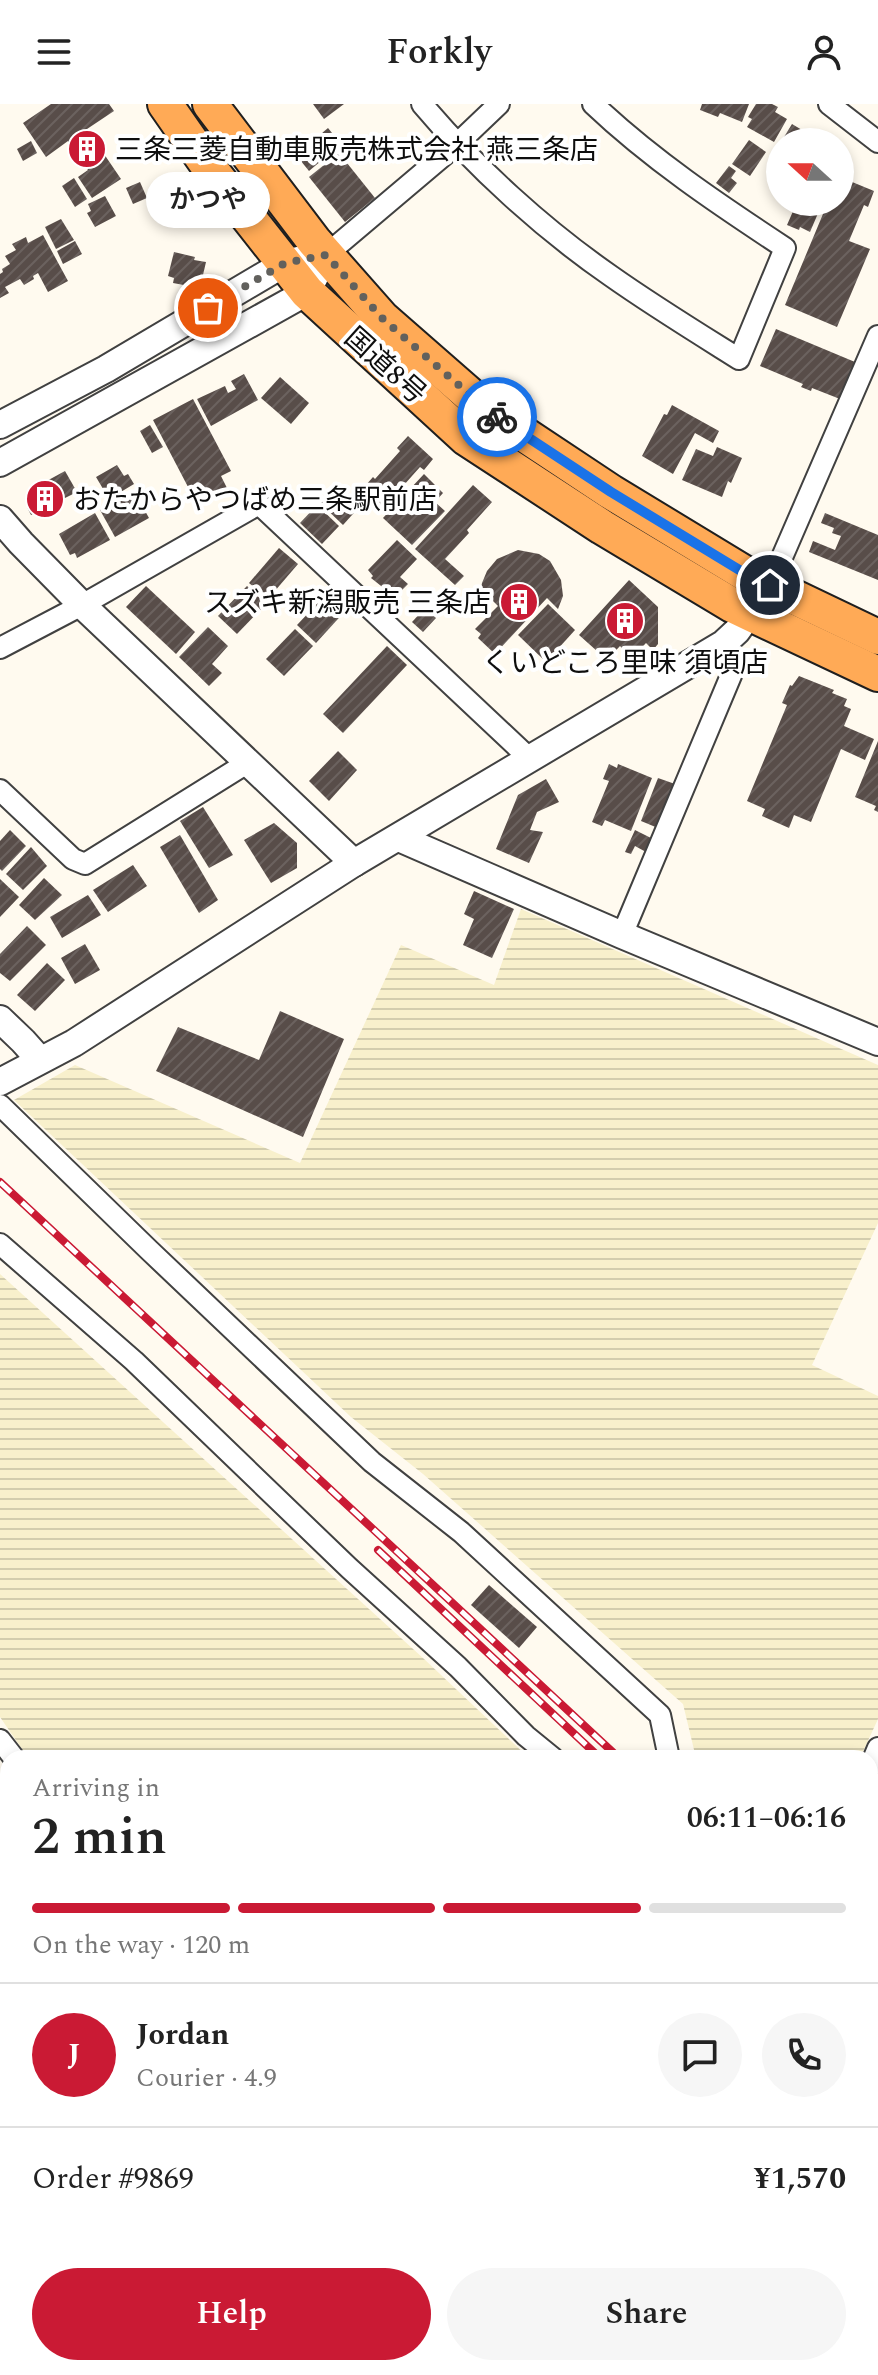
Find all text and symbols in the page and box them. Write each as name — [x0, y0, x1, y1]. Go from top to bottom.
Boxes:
text: Forkly — [386, 25, 492, 80]
icon: menu — [32, 30, 76, 74]
icon: person — [802, 30, 846, 74]
building icon: 三条三菱自動車販売株式会社 燕三条店 — [66, 128, 108, 170]
north arrow — [766, 128, 854, 216]
map controls — [766, 128, 854, 216]
place label: 三条三菱自動車販売株式会社 燕三条店 — [115, 129, 598, 172]
callout: かつや — [146, 172, 270, 228]
text: かつや — [169, 180, 247, 220]
pin — [174, 274, 242, 342]
icon: bag — [186, 286, 230, 330]
street label: 国道8号 — [334, 317, 436, 415]
courier — [457, 377, 537, 457]
icon: bike — [475, 395, 519, 439]
building icon: おたからやつばめ三条駅前店 — [24, 478, 66, 520]
place label: おたからやつばめ三条駅前店 — [73, 479, 437, 522]
pin — [736, 551, 804, 619]
icon: home — [748, 563, 792, 607]
building icon: スズキ新潟販売 三条店 — [498, 581, 540, 623]
place label: スズキ新潟販売 三条店 — [204, 582, 491, 625]
building icon: くいどころ里味 須頃店 — [604, 600, 646, 642]
place label: くいどころ里味 須頃店 — [482, 642, 768, 685]
text: Arriving in — [32, 1768, 160, 1808]
text: 06:11–06:16 — [687, 1795, 846, 1841]
text: 2 min — [32, 1798, 167, 1877]
text: On the way · 120 m — [32, 1925, 250, 1965]
text: Jordan — [136, 2012, 229, 2058]
button: chat — [658, 2013, 742, 2097]
button: phone — [762, 2013, 846, 2097]
text: J — [68, 2032, 80, 2078]
text: Courier · 4.9 — [136, 2058, 277, 2098]
text: Order #9869 — [32, 2156, 194, 2202]
text: ¥1,570 — [754, 2156, 846, 2202]
button: Help — [32, 2268, 431, 2360]
button: Share — [447, 2268, 846, 2360]

